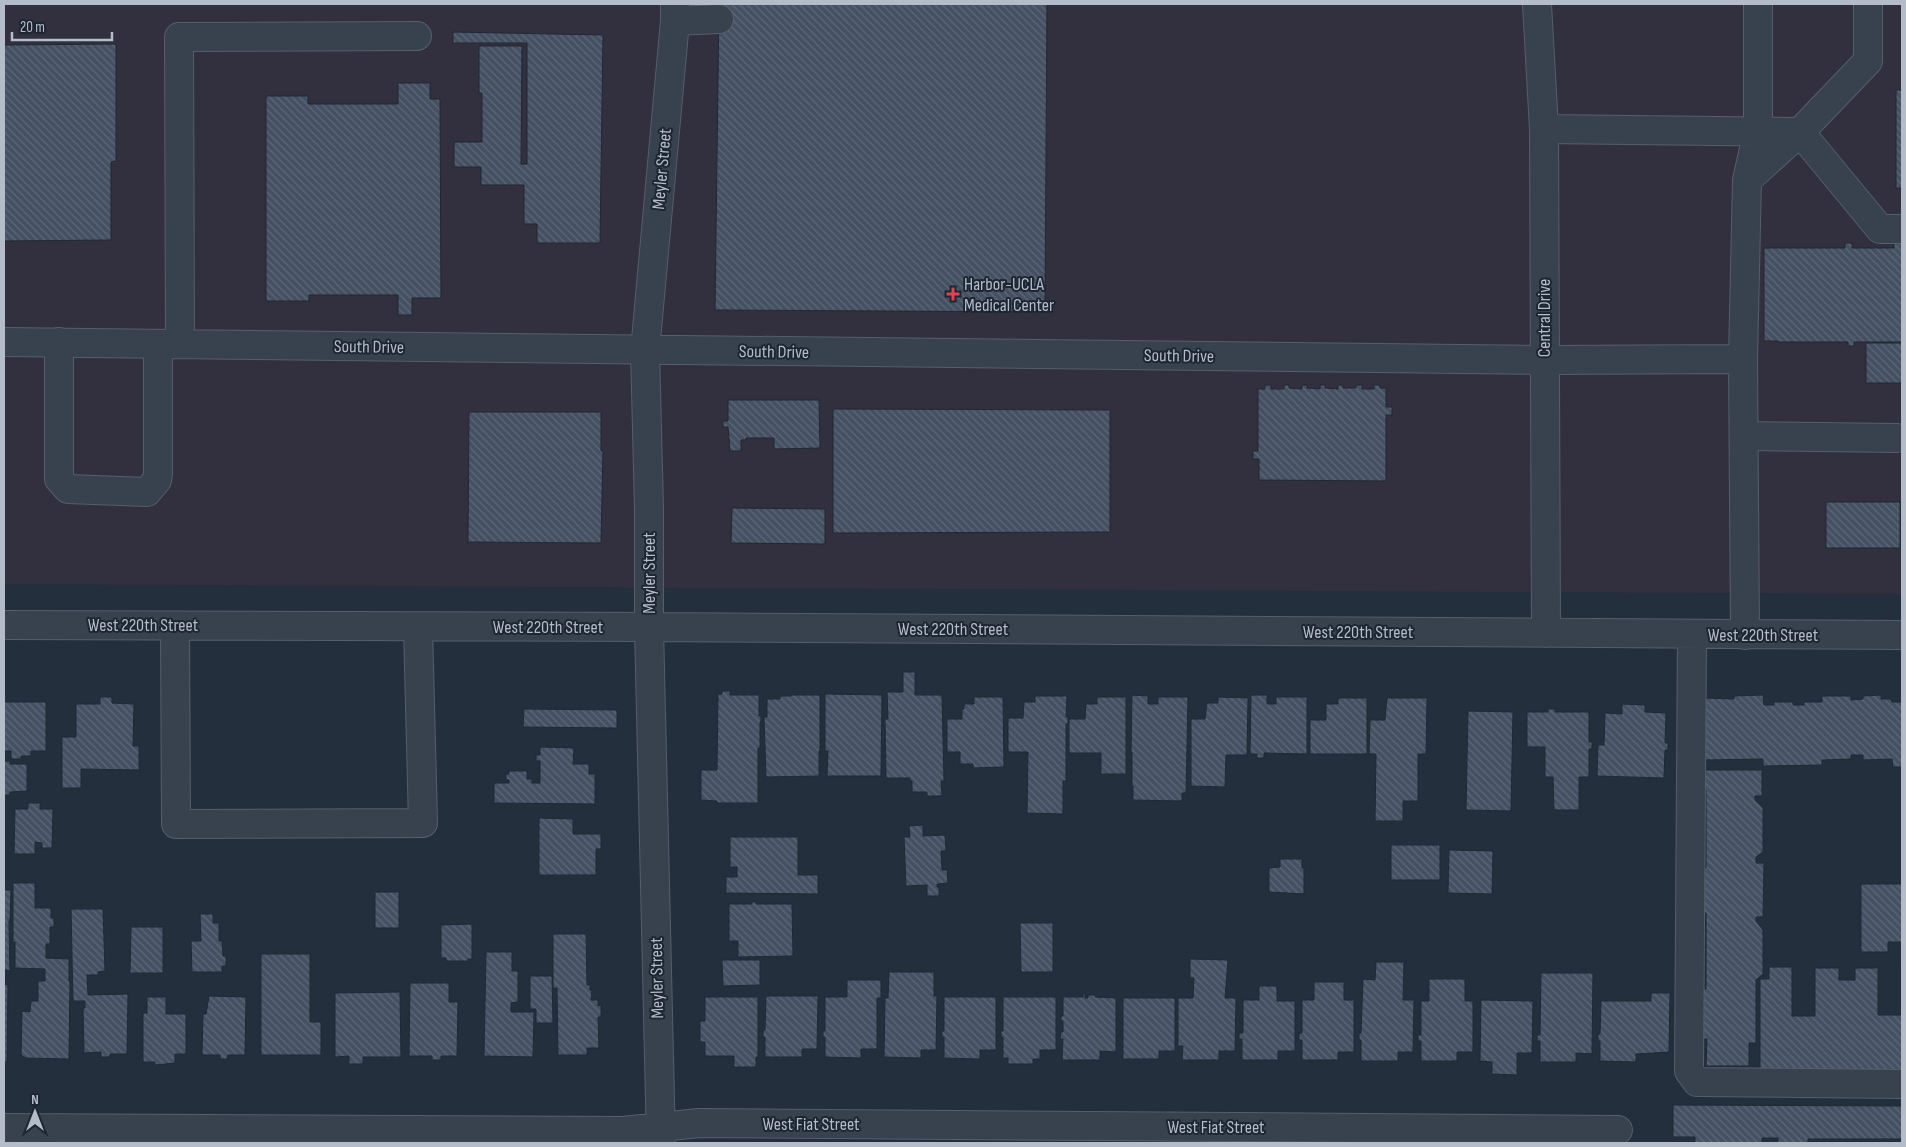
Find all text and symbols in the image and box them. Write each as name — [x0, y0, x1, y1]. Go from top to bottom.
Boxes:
scale bar — [12, 10, 112, 42]
text: 20 m — [20, 18, 45, 37]
street label: Meyler Street — [648, 127, 676, 210]
place label: Harbor-UCLA Medical Center — [964, 274, 1054, 316]
street label: Central Drive — [1534, 279, 1555, 357]
marker: Harbor-UCLA Medical Center — [946, 287, 960, 301]
street label: South Drive — [334, 336, 404, 358]
street label: South Drive — [739, 341, 809, 363]
street label: South Drive — [1144, 345, 1214, 367]
street label: Meyler Street — [639, 532, 660, 614]
street label: West 220th Street — [88, 615, 199, 636]
street label: West 220th Street — [493, 617, 604, 638]
street label: West 220th Street — [898, 619, 1009, 640]
street label: West 220th Street — [1303, 622, 1414, 643]
street label: West 220th Street — [1708, 625, 1819, 646]
street label: Meyler Street — [646, 937, 668, 1019]
north arrow — [10, 1087, 60, 1137]
text: N — [31, 1091, 39, 1108]
street label: West Fiat Street — [762, 1114, 860, 1135]
street label: West Fiat Street — [1167, 1117, 1265, 1138]

